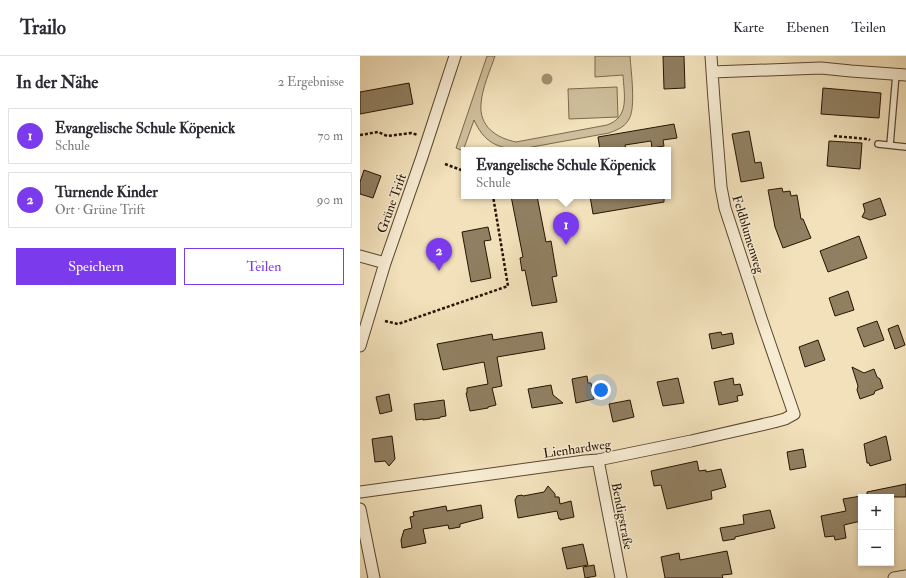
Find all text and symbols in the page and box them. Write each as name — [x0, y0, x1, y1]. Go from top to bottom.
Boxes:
text: Trailo — [20, 16, 66, 40]
text: Karte — [733, 19, 764, 36]
text: Ebenen — [786, 19, 829, 36]
text: Teilen — [851, 19, 886, 36]
text: In der Nähe — [16, 72, 98, 93]
text: 2 Ergebnisse — [278, 74, 344, 90]
text: Evangelische Schule Köpenick — [55, 119, 235, 138]
text: 1 — [28, 128, 32, 144]
text: 70 m — [318, 128, 343, 144]
text: Schule — [55, 138, 90, 154]
popup — [461, 147, 671, 199]
text: Evangelische Schule Köpenick — [476, 156, 656, 175]
street label: Grüne Trift — [374, 171, 410, 235]
text: Schule — [476, 175, 511, 191]
text: Turnende Kinder — [55, 183, 158, 202]
text: 2 — [27, 192, 33, 208]
text: 90 m — [317, 192, 343, 208]
street label: Feldblumenweg — [729, 193, 768, 276]
text: Ort · Grüne Trift — [55, 202, 145, 218]
pin: 1 — [553, 212, 579, 245]
pin: 2 — [426, 238, 452, 271]
button: Speichern — [16, 248, 176, 285]
button: Teilen — [184, 248, 344, 285]
your location — [591, 380, 611, 400]
street label: Lienhardweg — [542, 436, 613, 462]
street label: Bendigstraße — [608, 481, 636, 552]
map controls — [858, 494, 894, 566]
button: + — [858, 494, 894, 530]
button: − — [858, 530, 894, 566]

